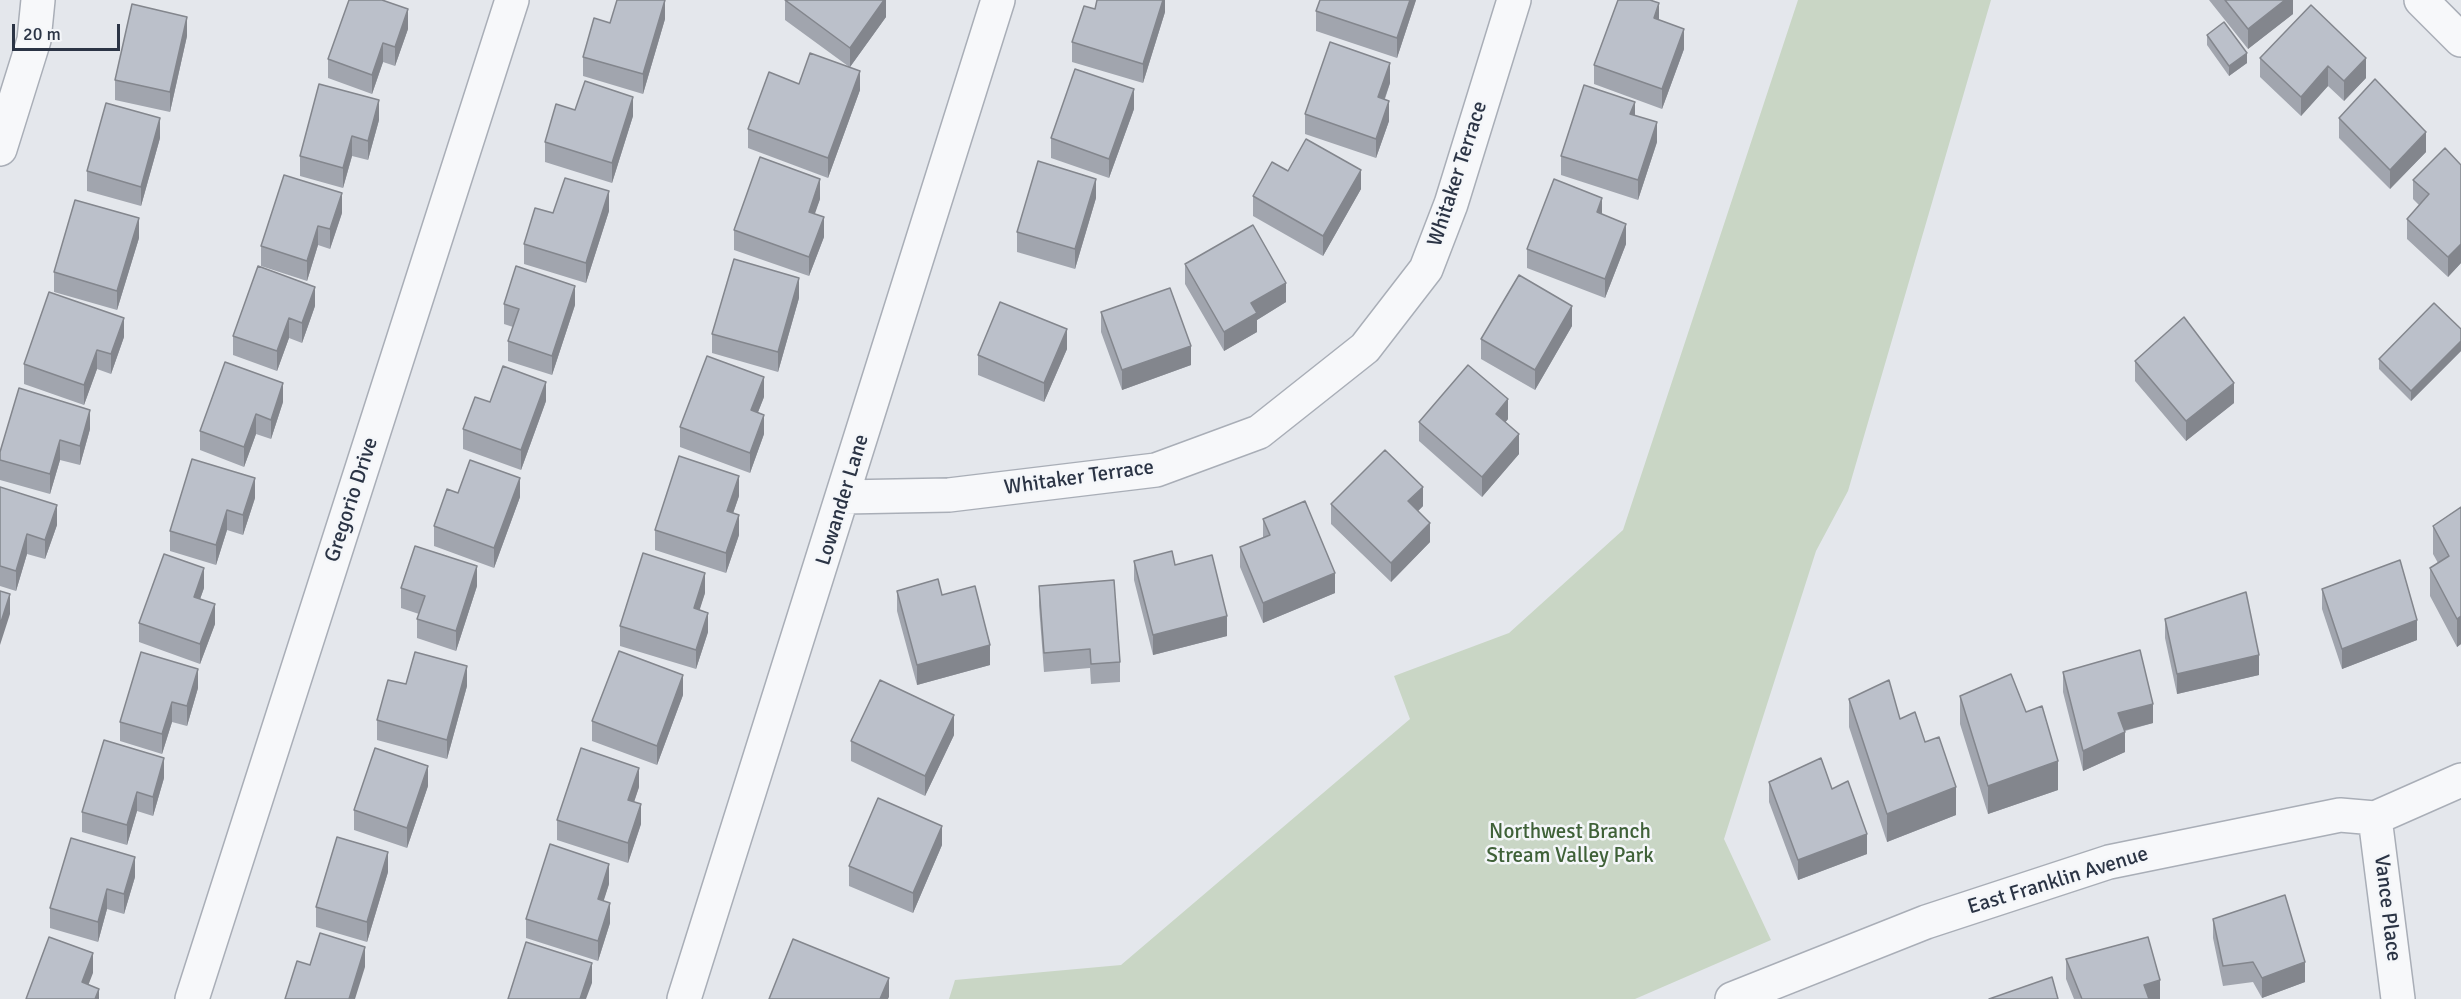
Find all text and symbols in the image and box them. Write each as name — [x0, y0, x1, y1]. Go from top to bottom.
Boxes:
scale bar — [15, 12, 123, 50]
text: 20 m — [23, 23, 61, 45]
street label: Whitaker Terrace — [1423, 98, 1493, 250]
street label: Lowander Lane — [811, 432, 875, 568]
street label: Gregorio Drive — [320, 434, 384, 566]
street label: Whitaker Terrace — [1002, 455, 1156, 501]
park label: Northwest Branch Stream Valley Park — [1486, 819, 1654, 869]
street label: East Franklin Avenue — [1965, 842, 2151, 920]
street label: Vance Place — [2368, 853, 2406, 963]

